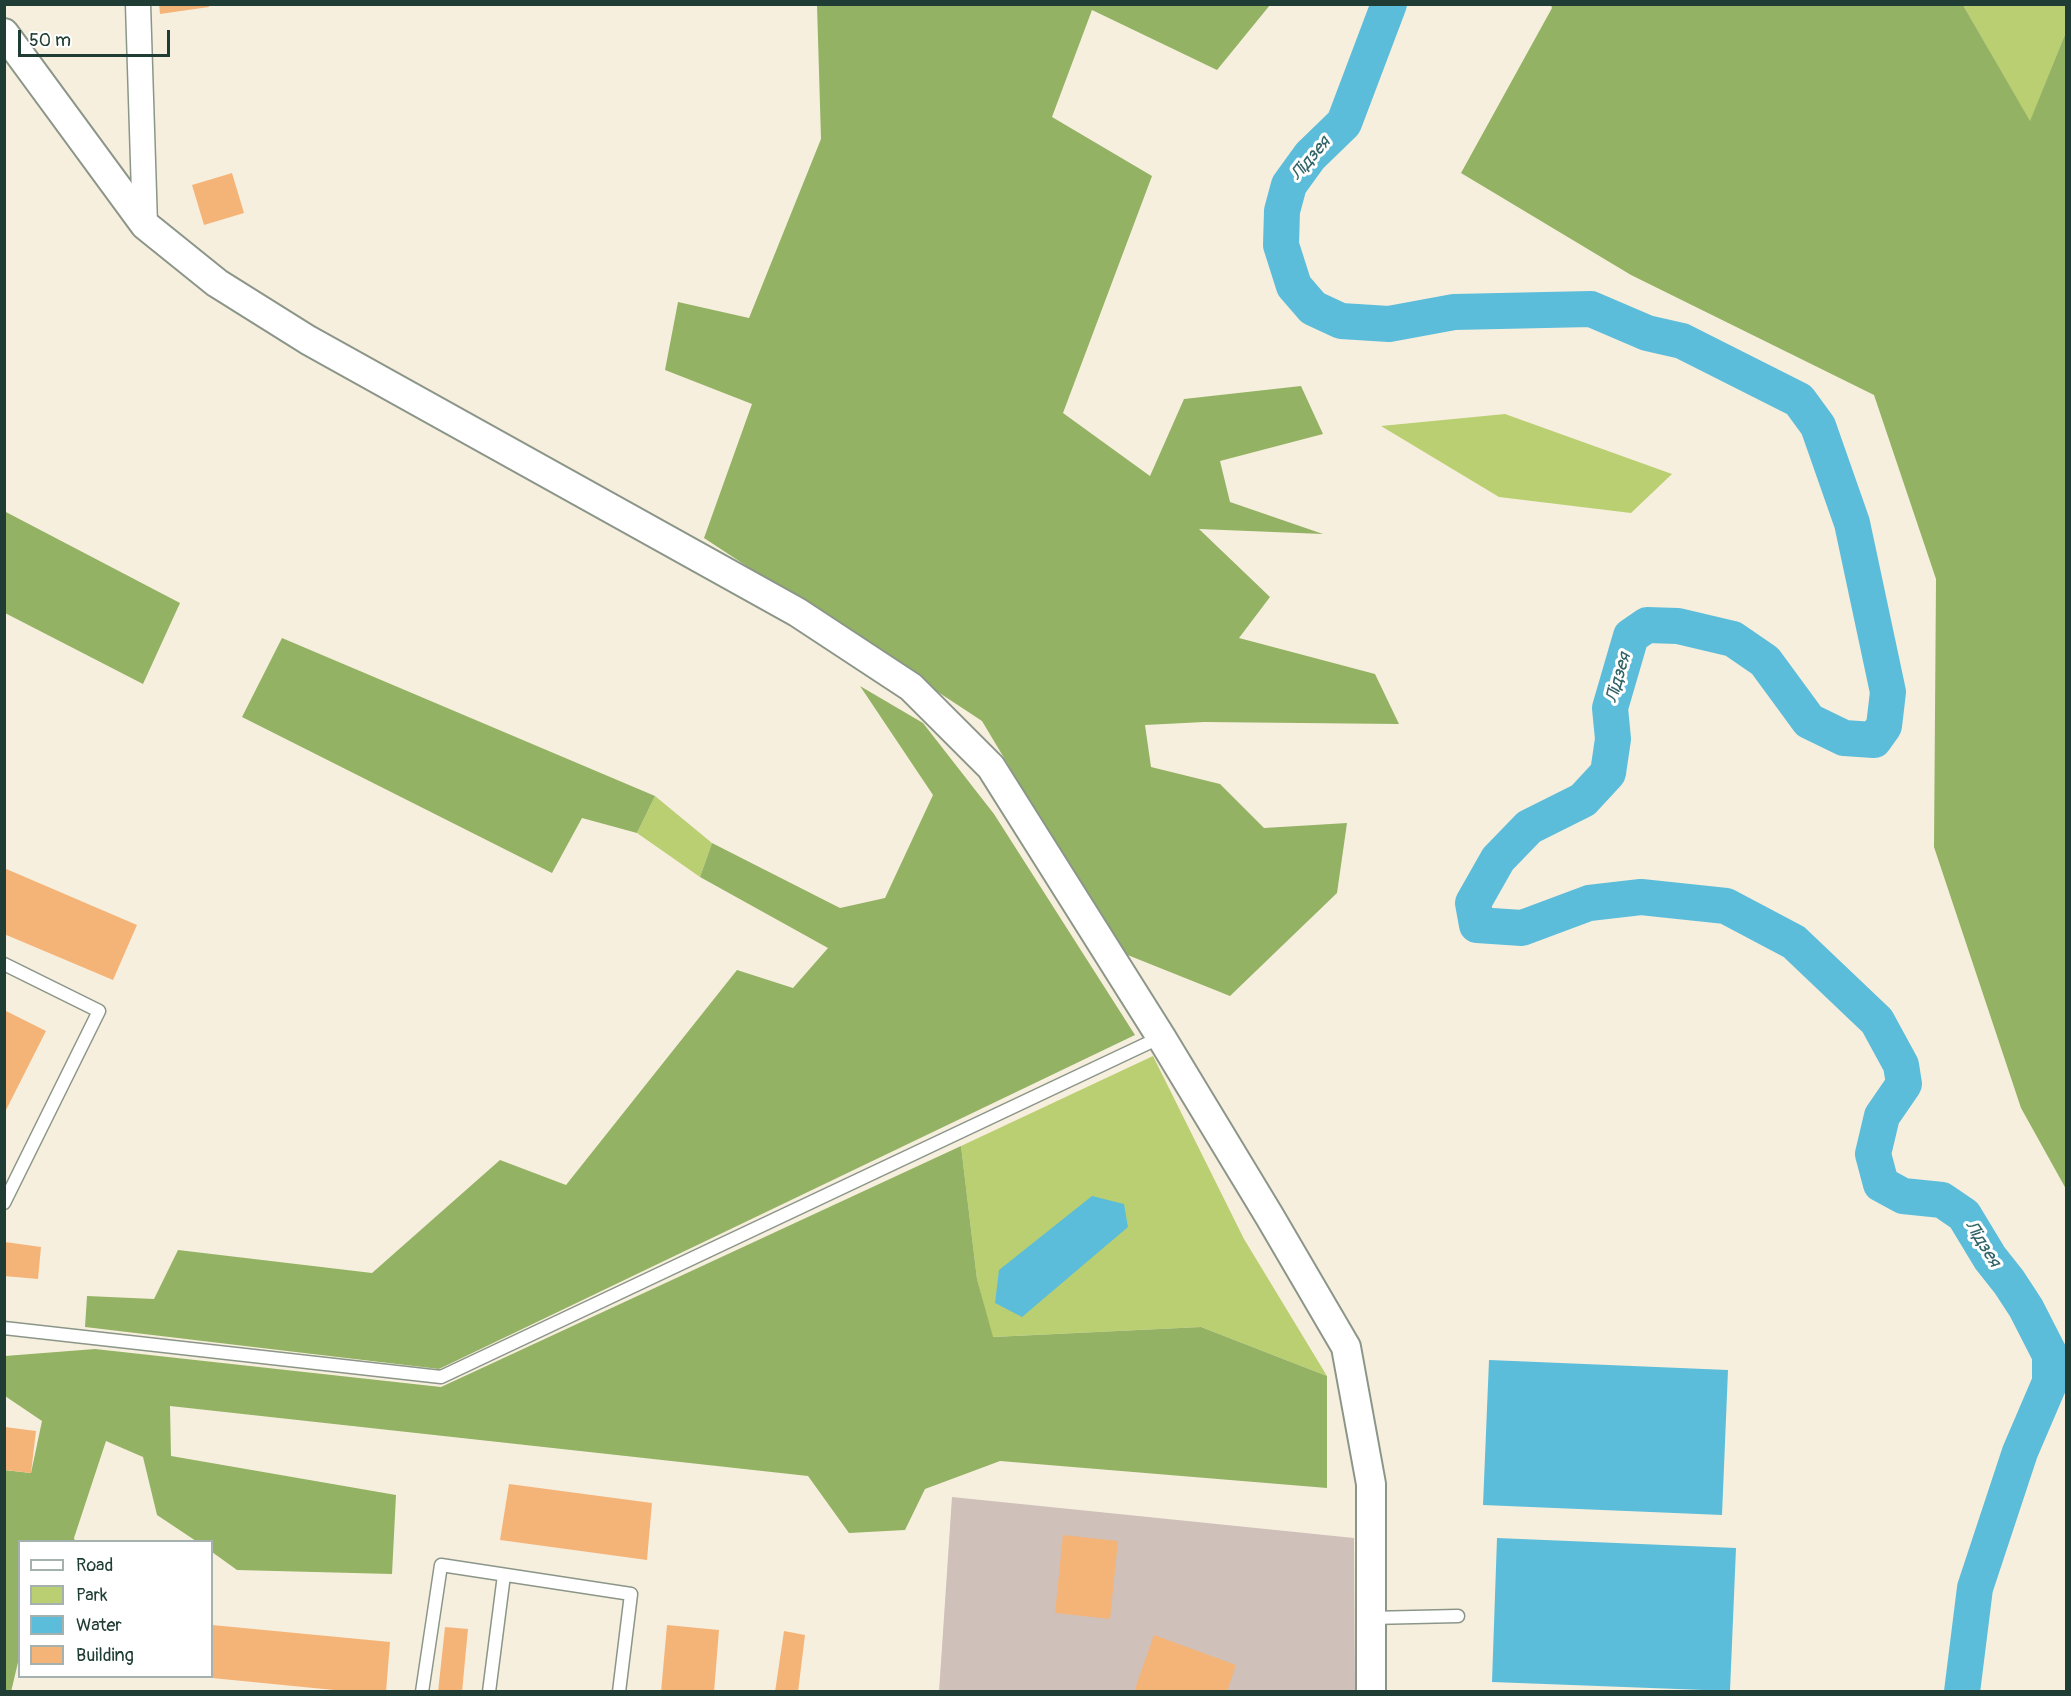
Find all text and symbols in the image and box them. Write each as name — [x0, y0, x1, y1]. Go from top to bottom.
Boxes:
scale bar — [21, 18, 172, 56]
text: 50 m — [29, 29, 71, 52]
water label: Лідзея — [1286, 133, 1336, 185]
water label: Лідзея — [1602, 651, 1636, 705]
water label: Лідзея — [1959, 1217, 2005, 1271]
legend — [18, 1540, 213, 1678]
text: Road — [76, 1554, 113, 1577]
text: Park — [76, 1584, 108, 1607]
text: Water — [76, 1614, 122, 1637]
text: Building — [76, 1644, 134, 1667]

